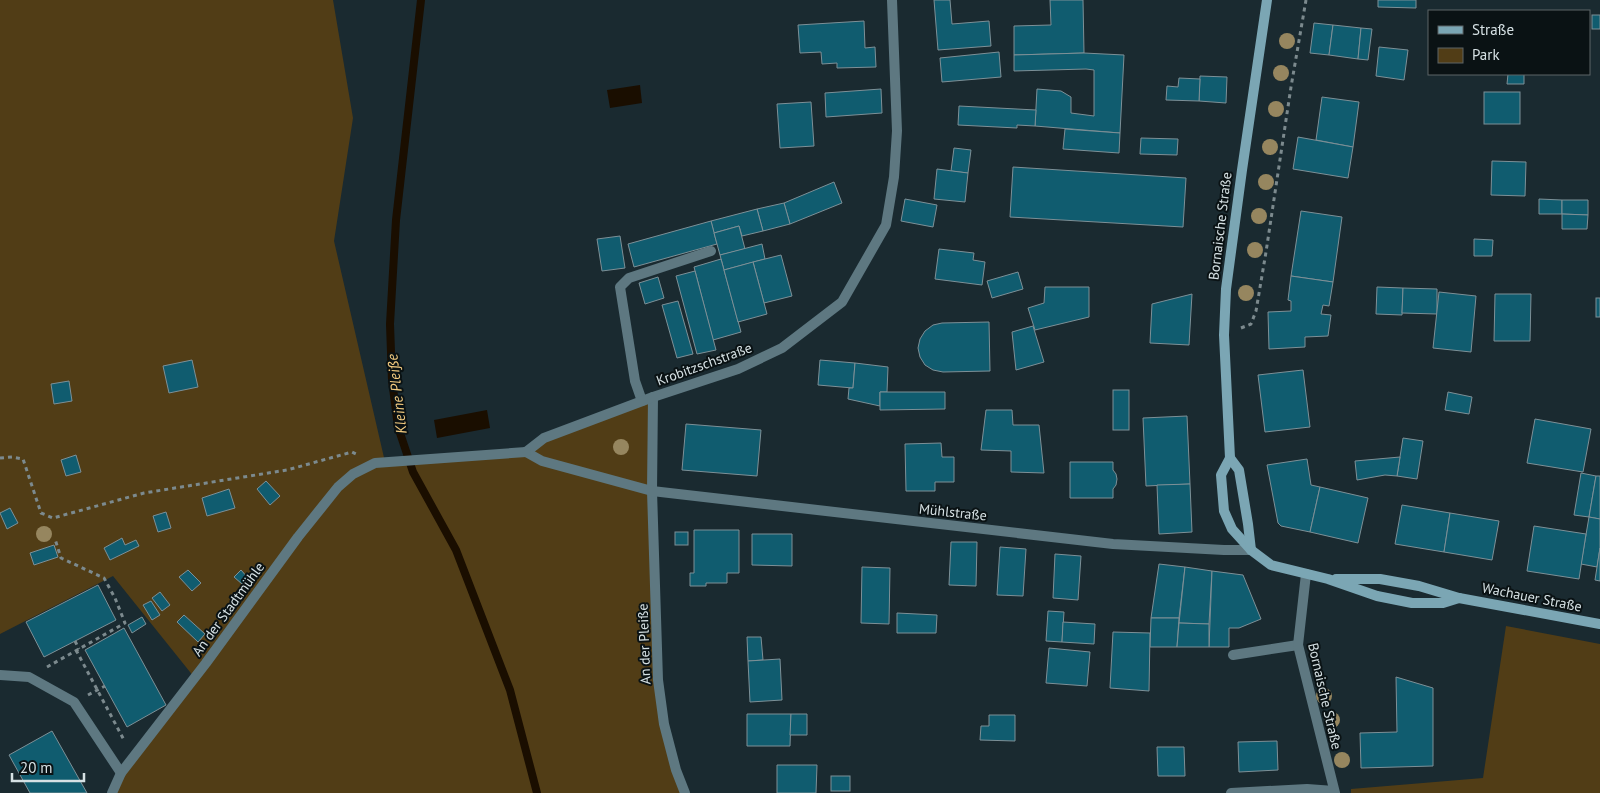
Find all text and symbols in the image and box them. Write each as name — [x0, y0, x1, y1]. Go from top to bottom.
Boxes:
legend — [1428, 10, 1590, 75]
text: Straße — [1472, 20, 1514, 39]
text: Park — [1472, 45, 1500, 64]
street label: Bornaische Straße — [1204, 171, 1236, 281]
street label: Krobitzschstraße — [654, 338, 754, 390]
water label: Kleine Pleiße — [382, 353, 411, 435]
street label: Mühlstraße — [918, 499, 988, 525]
street label: An der Stadtmühle — [188, 558, 268, 660]
street label: Wachauer Straße — [1481, 578, 1583, 616]
street label: An der Pleiße — [634, 603, 654, 685]
street label: Bornaische Straße — [1304, 641, 1346, 751]
scale bar — [12, 750, 85, 782]
text: 20 m — [20, 758, 53, 777]

